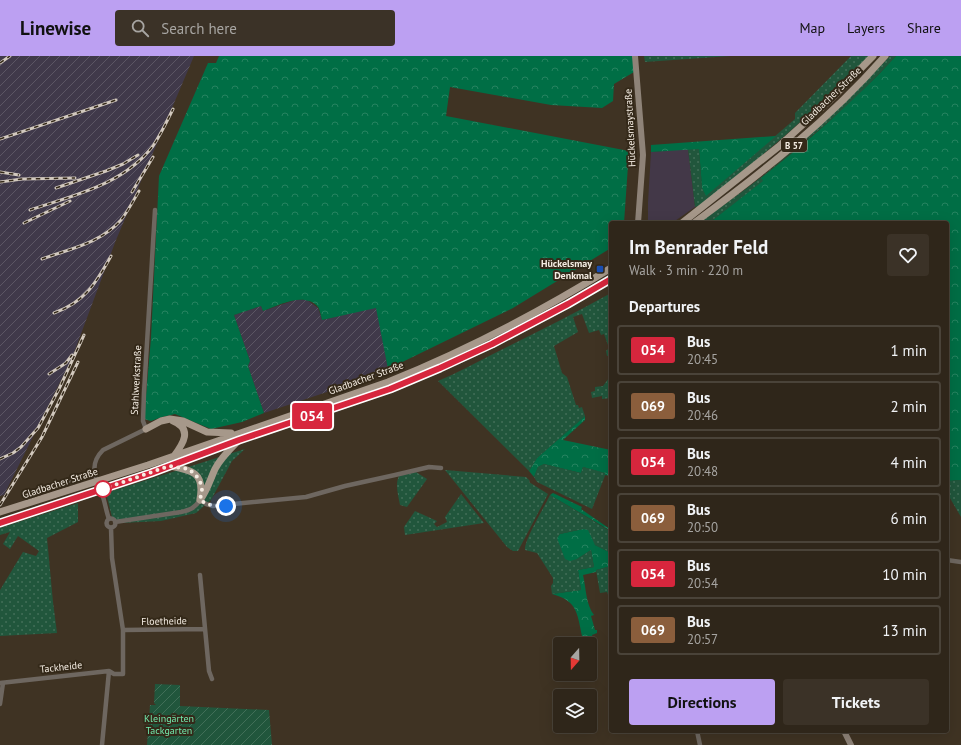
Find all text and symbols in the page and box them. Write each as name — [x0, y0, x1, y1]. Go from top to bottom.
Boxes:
search box — [115, 10, 395, 46]
text: Linewise — [20, 16, 91, 40]
icon: search — [129, 17, 151, 39]
text: Search here — [161, 19, 237, 38]
text: Map — [799, 19, 825, 37]
text: Layers — [847, 19, 885, 37]
text: Share — [907, 19, 941, 37]
street label: Gladbacher Straße — [798, 64, 864, 128]
street label: Hückelsmaystraße — [621, 89, 639, 167]
road number: B 57 — [781, 138, 807, 152]
button: heart — [887, 234, 929, 276]
text: Im Benrader Feld — [629, 235, 768, 259]
place label: Hückelsmay Denkmal — [541, 257, 592, 282]
text: Walk · 3 min · 220 m — [629, 262, 743, 279]
marker: Hückelsmay Denkmal — [595, 264, 605, 274]
text: Departures — [629, 297, 700, 316]
text: Bus — [687, 332, 710, 351]
text: 054 — [641, 341, 665, 359]
text: 1 min — [890, 341, 927, 360]
street label: Stahlwerkstraße — [128, 345, 144, 415]
text: 20:45 — [687, 351, 718, 368]
street label: Gladbacher Straße — [327, 358, 405, 398]
text: Bus — [687, 388, 710, 407]
text: 069 — [641, 397, 665, 415]
text: 2 min — [890, 397, 927, 416]
line badge: 054 — [289, 403, 335, 429]
text: 054 — [300, 407, 324, 425]
text: 20:46 — [687, 407, 718, 424]
text: Bus — [687, 444, 710, 463]
text: 054 — [641, 453, 665, 471]
text: 4 min — [890, 453, 927, 472]
text: 20:48 — [687, 463, 718, 480]
street label: Gladbacher Straße — [20, 465, 100, 501]
unlabelled marker — [94, 480, 112, 498]
your location — [216, 496, 236, 516]
text: Bus — [687, 500, 710, 519]
text: 069 — [641, 509, 665, 527]
text: 6 min — [890, 509, 927, 528]
text: 20:50 — [687, 519, 718, 536]
text: Bus — [687, 556, 710, 575]
text: 054 — [641, 565, 665, 583]
text: 10 min — [882, 565, 927, 584]
text: 20:54 — [687, 575, 718, 592]
text: Bus — [687, 612, 710, 631]
street label: Floetheide — [141, 614, 187, 628]
text: 069 — [641, 621, 665, 639]
text: 13 min — [882, 621, 927, 640]
text: 20:57 — [687, 631, 718, 648]
north arrow — [553, 637, 597, 681]
map controls — [553, 637, 597, 733]
street label: Tackheide — [39, 658, 83, 676]
button: Directions — [629, 679, 775, 725]
button: Tickets — [783, 679, 929, 725]
button: layers — [553, 689, 597, 733]
park label: Kleingärten Tackgarten — [144, 712, 194, 737]

